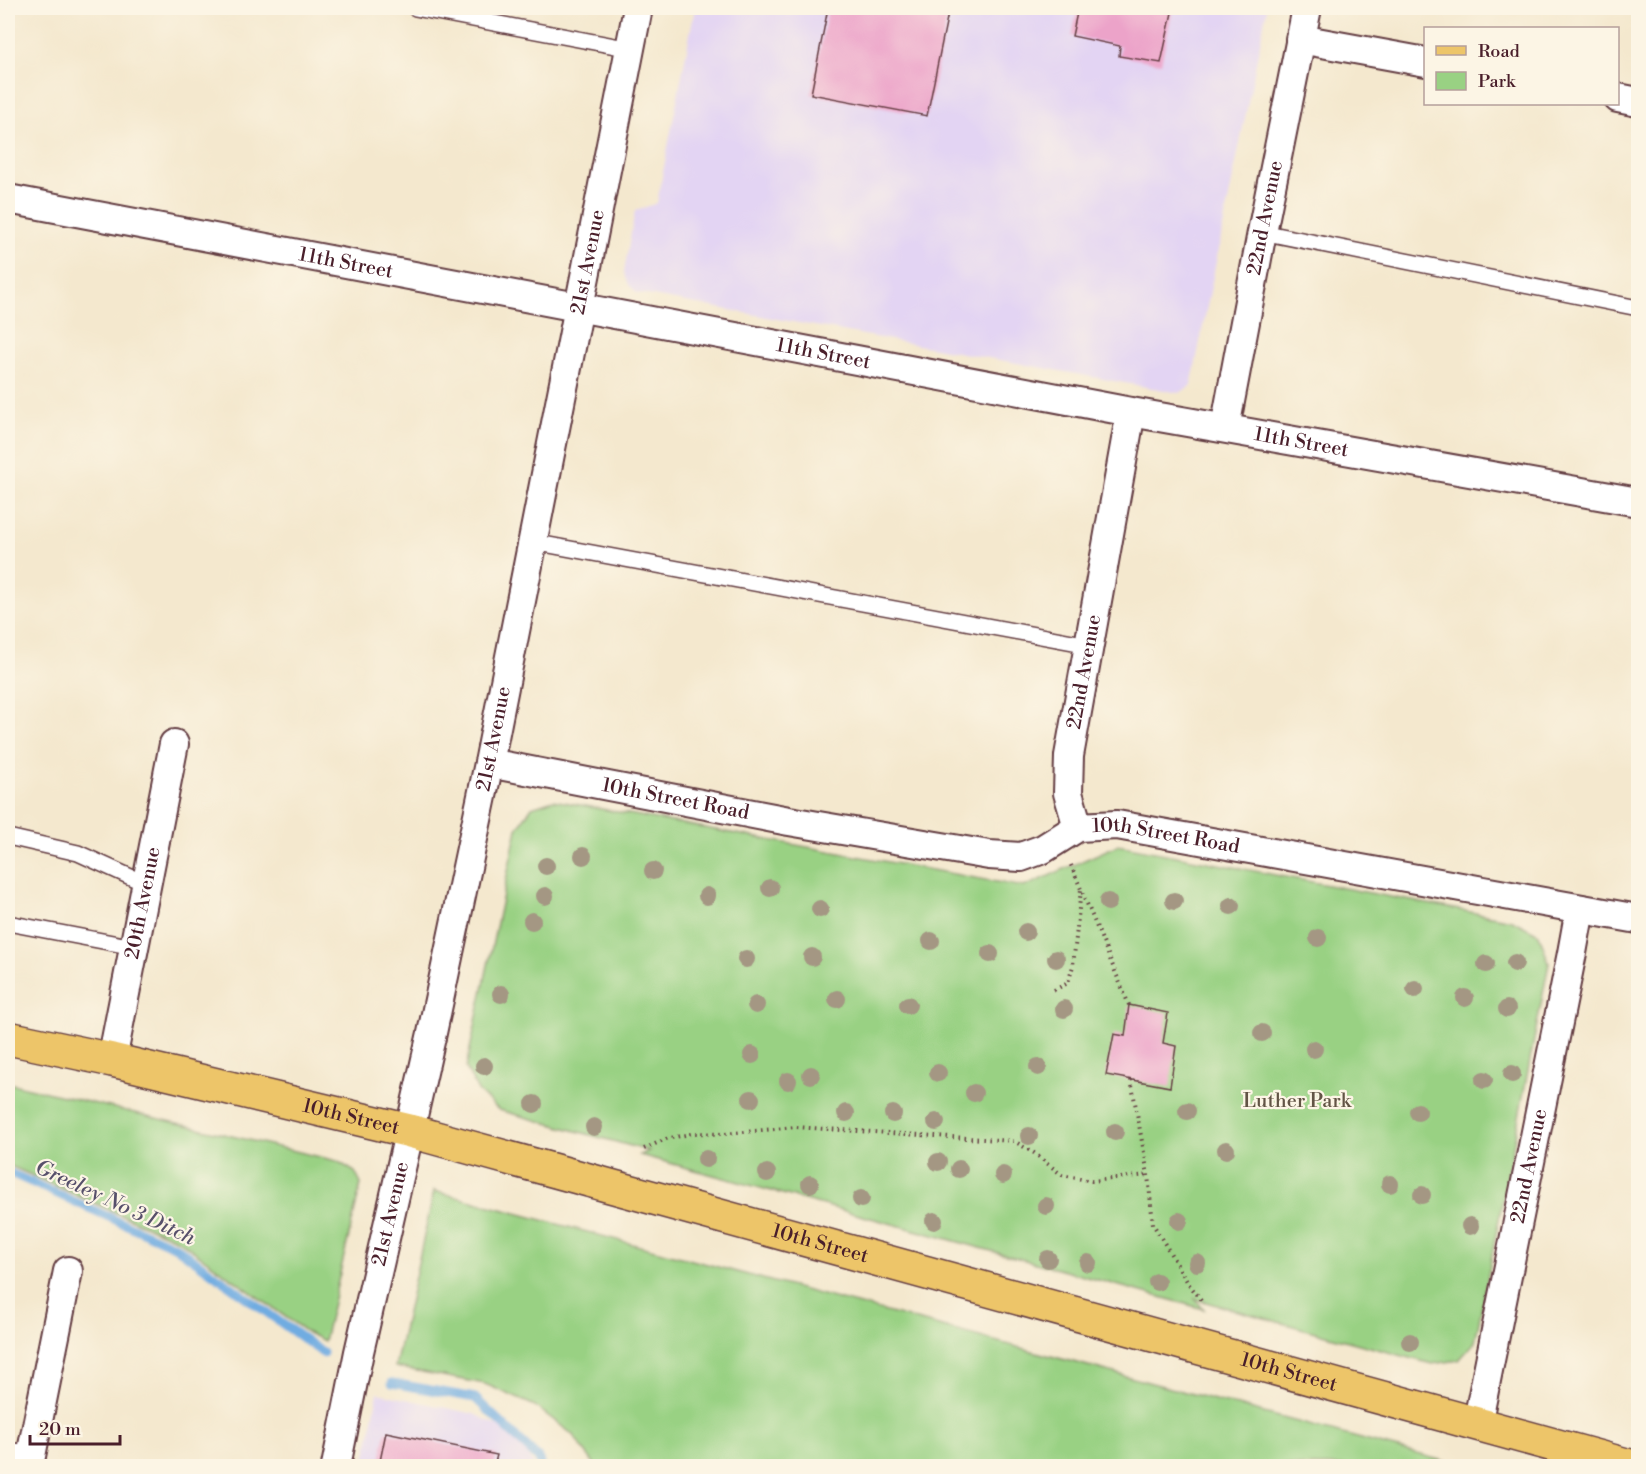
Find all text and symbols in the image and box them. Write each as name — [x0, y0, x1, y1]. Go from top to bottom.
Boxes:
legend — [1424, 27, 1619, 105]
text: Road — [1478, 40, 1521, 63]
text: Park — [1478, 70, 1517, 93]
street label: 22nd Avenue — [1242, 158, 1289, 277]
street label: 21st Avenue — [565, 208, 610, 317]
street label: 11th Street — [297, 242, 395, 284]
street label: 11th Street — [774, 332, 873, 375]
street label: 11th Street — [1252, 422, 1351, 463]
street label: 22nd Avenue — [1062, 612, 1107, 731]
street label: 21st Avenue — [471, 684, 516, 794]
street label: 10th Street Road — [600, 773, 752, 826]
street label: 10th Street Road — [1091, 812, 1242, 860]
street label: 20th Avenue — [120, 845, 166, 961]
park label: Luther Park — [1243, 1089, 1353, 1114]
street label: 10th Street — [300, 1093, 402, 1141]
street label: 22nd Avenue — [1505, 1107, 1553, 1226]
water label: Greeley No 3 Ditch — [31, 1155, 199, 1252]
street label: 21st Avenue — [367, 1159, 415, 1268]
street label: 10th Street — [769, 1218, 871, 1269]
street label: 10th Street — [1238, 1347, 1340, 1397]
scale bar — [30, 1408, 120, 1446]
text: 20 m — [39, 1418, 81, 1441]

